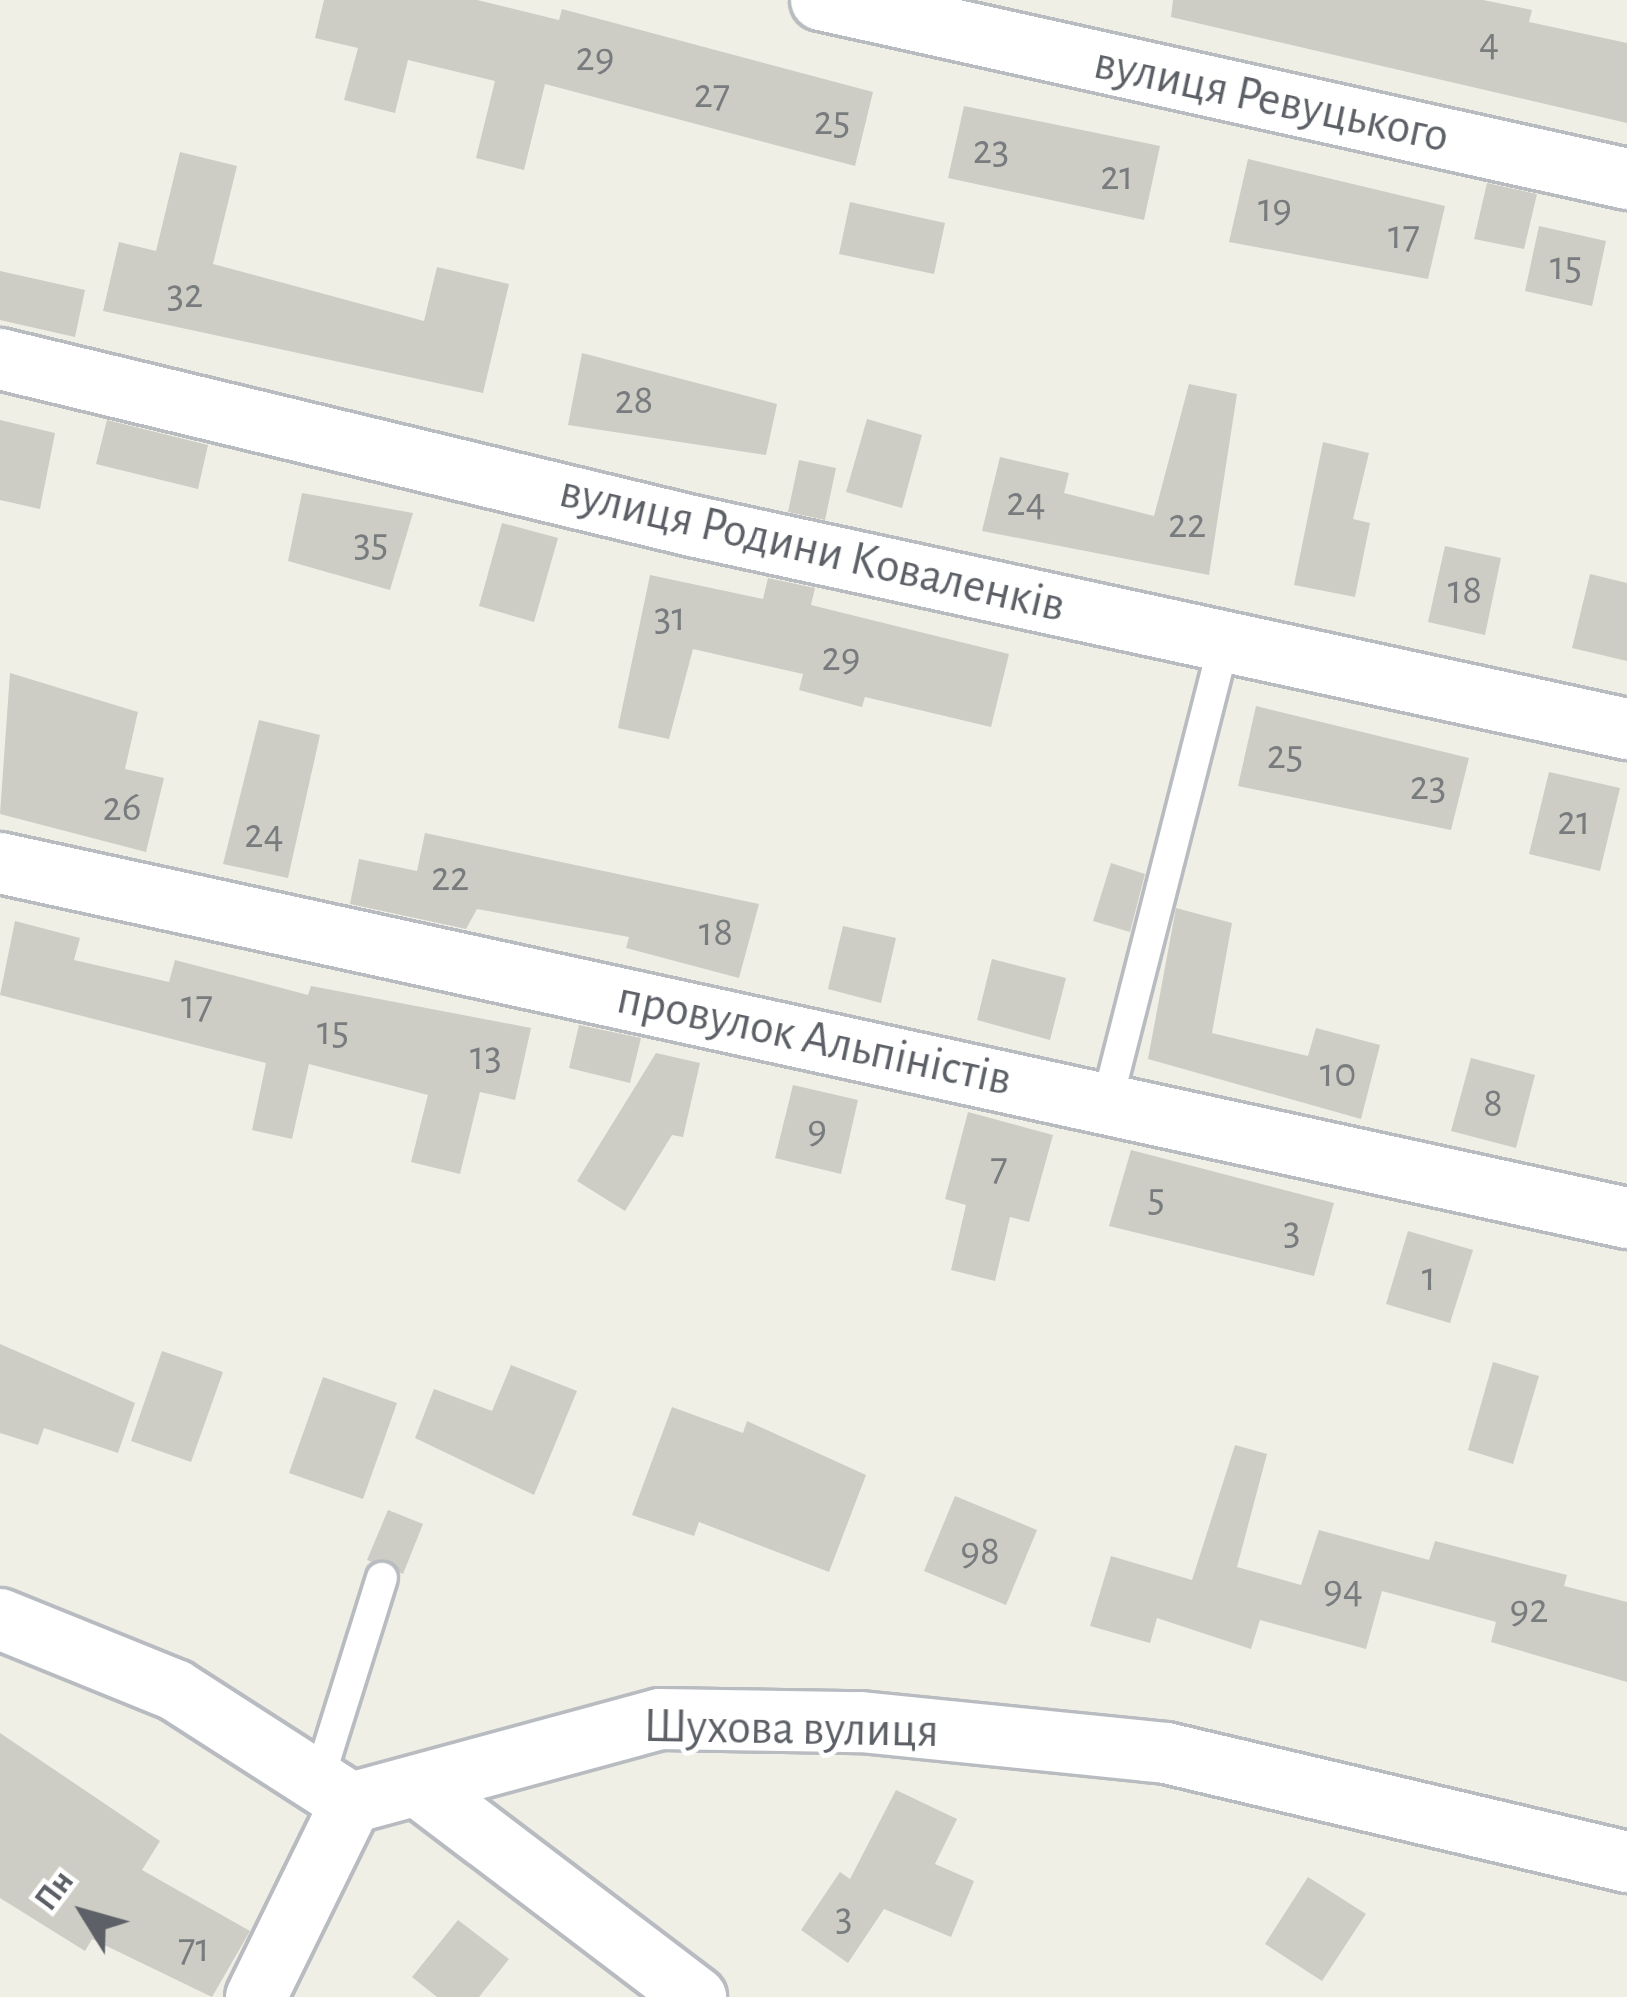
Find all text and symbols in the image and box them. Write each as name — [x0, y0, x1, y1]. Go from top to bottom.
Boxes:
house number: 4 — [1479, 17, 1499, 67]
house number: 29 — [576, 32, 614, 82]
street label: вулиця Ревуцького — [1088, 35, 1454, 167]
house number: 27 — [694, 69, 730, 119]
house number: 25 — [814, 96, 850, 146]
house number: 23 — [973, 125, 1009, 175]
house number: 21 — [1100, 151, 1134, 201]
house number: 19 — [1258, 183, 1292, 233]
house number: 17 — [1388, 210, 1420, 260]
house number: 15 — [1550, 241, 1582, 291]
house number: 32 — [167, 269, 203, 319]
house number: 28 — [614, 375, 654, 425]
street label: вулиця Родини Коваленків — [554, 464, 1070, 636]
house number: 24 — [1006, 477, 1046, 527]
house number: 22 — [1168, 499, 1206, 549]
house number: 35 — [354, 518, 388, 568]
house number: 18 — [1448, 565, 1482, 615]
house number: 31 — [654, 592, 686, 642]
house number: 29 — [822, 632, 860, 682]
house number: 25 — [1267, 730, 1303, 780]
house number: 23 — [1410, 761, 1446, 811]
house number: 26 — [103, 782, 141, 832]
house number: 21 — [1557, 796, 1591, 846]
house number: 24 — [244, 809, 284, 859]
house number: 22 — [431, 852, 469, 902]
house number: 18 — [699, 907, 733, 957]
street label: провулок Альпіністів — [612, 970, 1016, 1110]
house number: 17 — [181, 980, 213, 1030]
house number: 15 — [317, 1006, 349, 1056]
house number: 13 — [470, 1031, 502, 1081]
house number: 10 — [1320, 1048, 1356, 1098]
house number: 8 — [1483, 1078, 1503, 1128]
house number: 9 — [807, 1104, 827, 1154]
house number: 7 — [990, 1142, 1008, 1192]
house number: 5 — [1147, 1173, 1165, 1223]
house number: 3 — [1283, 1206, 1301, 1256]
house number: 1 — [1422, 1252, 1436, 1302]
house number: 98 — [960, 1526, 1000, 1576]
house number: 94 — [1323, 1564, 1363, 1614]
house number: 92 — [1510, 1584, 1548, 1634]
street label: Шухова вулиця — [643, 1699, 939, 1761]
north arrow — [24, 1853, 144, 1973]
text: Пн — [30, 1865, 80, 1917]
house number: 3 — [835, 1892, 853, 1942]
house number: 71 — [178, 1923, 210, 1973]

